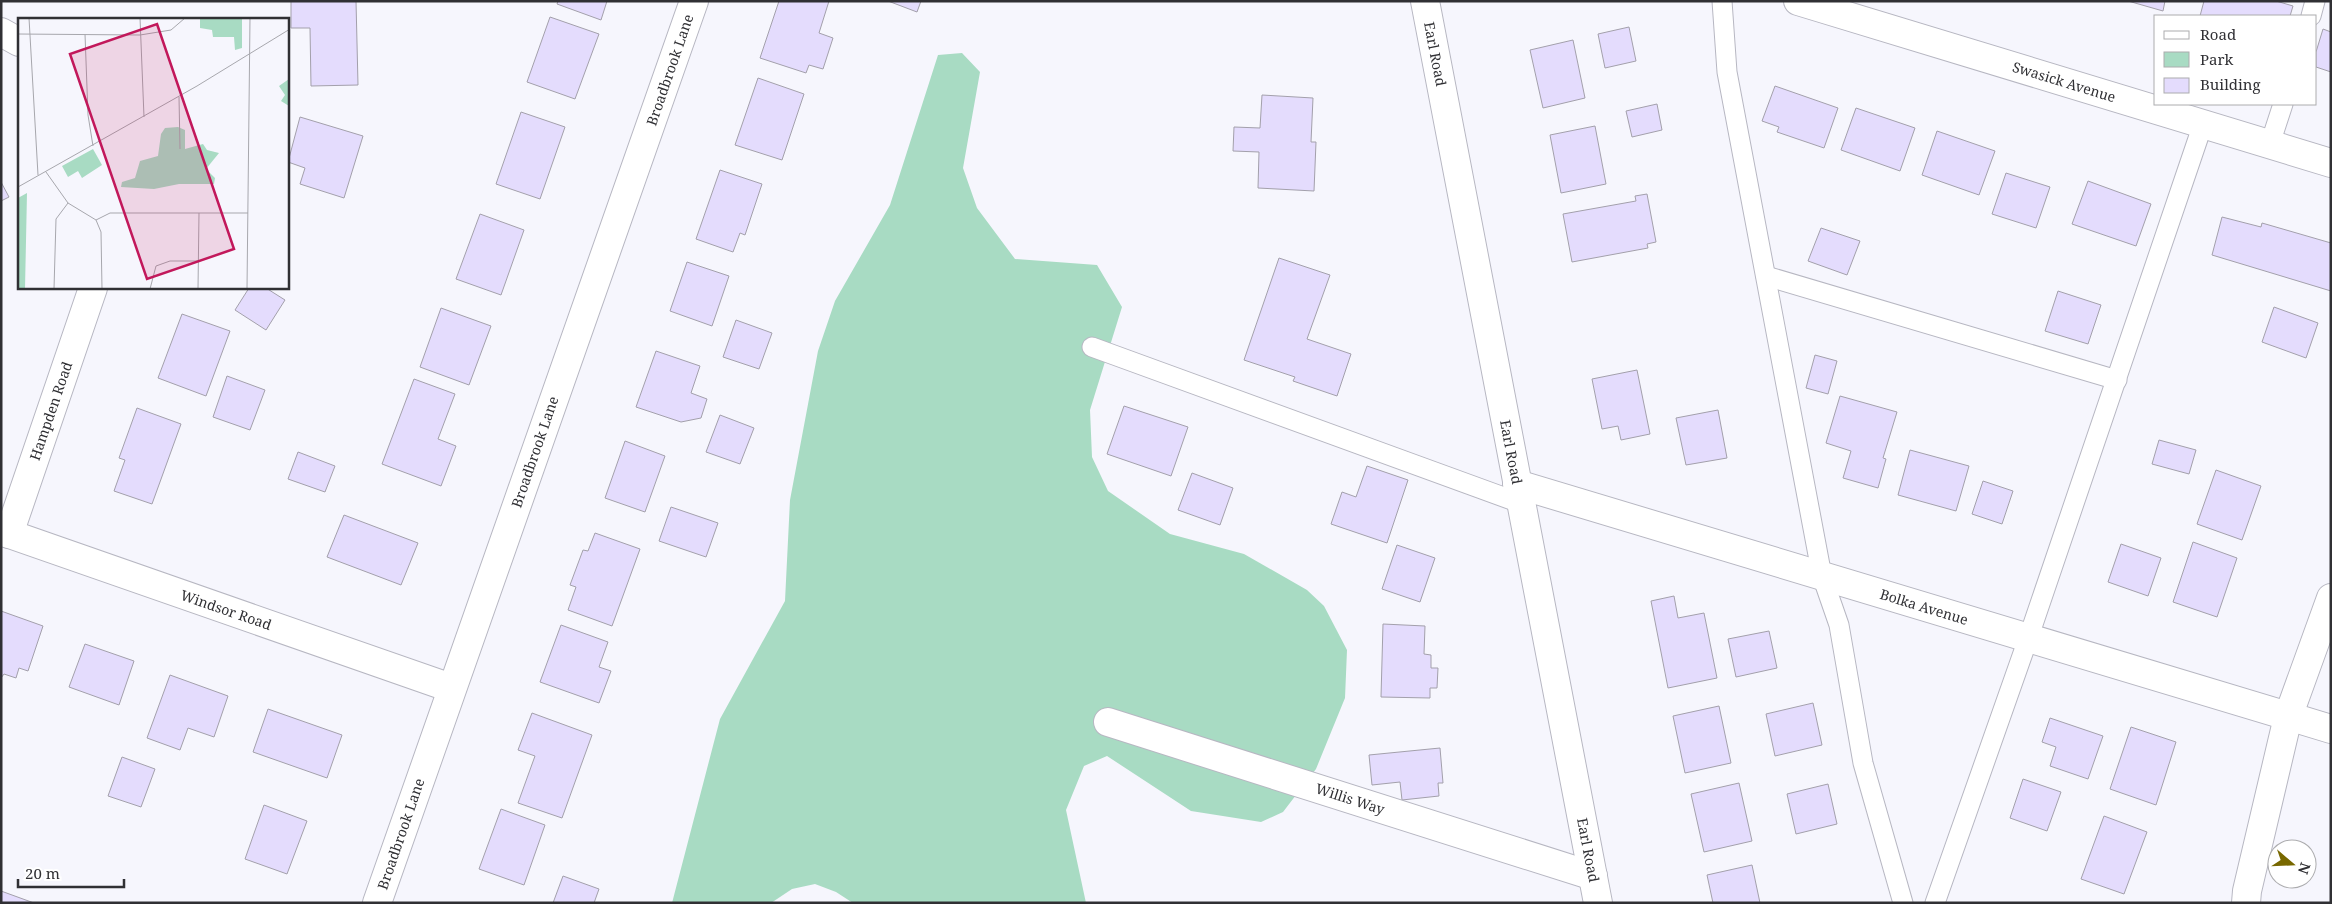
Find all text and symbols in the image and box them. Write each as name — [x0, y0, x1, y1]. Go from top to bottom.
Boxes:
street label: Broadbrook Lane — [642, 12, 697, 128]
legend — [2154, 15, 2317, 105]
inset map — [18, 18, 289, 289]
street label: Earl Road — [1420, 20, 1451, 88]
text: Road — [2200, 24, 2236, 44]
text: Park — [2200, 49, 2234, 69]
street label: Swasick Avenue — [2010, 57, 2118, 106]
text: Building — [2200, 74, 2261, 94]
street label: Hampden Road — [25, 359, 76, 463]
street label: Broadbrook Lane — [507, 394, 562, 510]
street label: Earl Road — [1496, 418, 1527, 486]
street label: Bolka Avenue — [1878, 584, 1971, 629]
street label: Windsor Road — [178, 585, 275, 634]
street label: Broadbrook Lane — [373, 776, 428, 892]
street label: Willis Way — [1313, 778, 1387, 819]
street label: Earl Road — [1573, 816, 1604, 884]
north arrow — [2267, 839, 2317, 889]
scale bar — [18, 856, 124, 888]
text: N — [2294, 860, 2316, 877]
text: 20 m — [25, 863, 60, 883]

